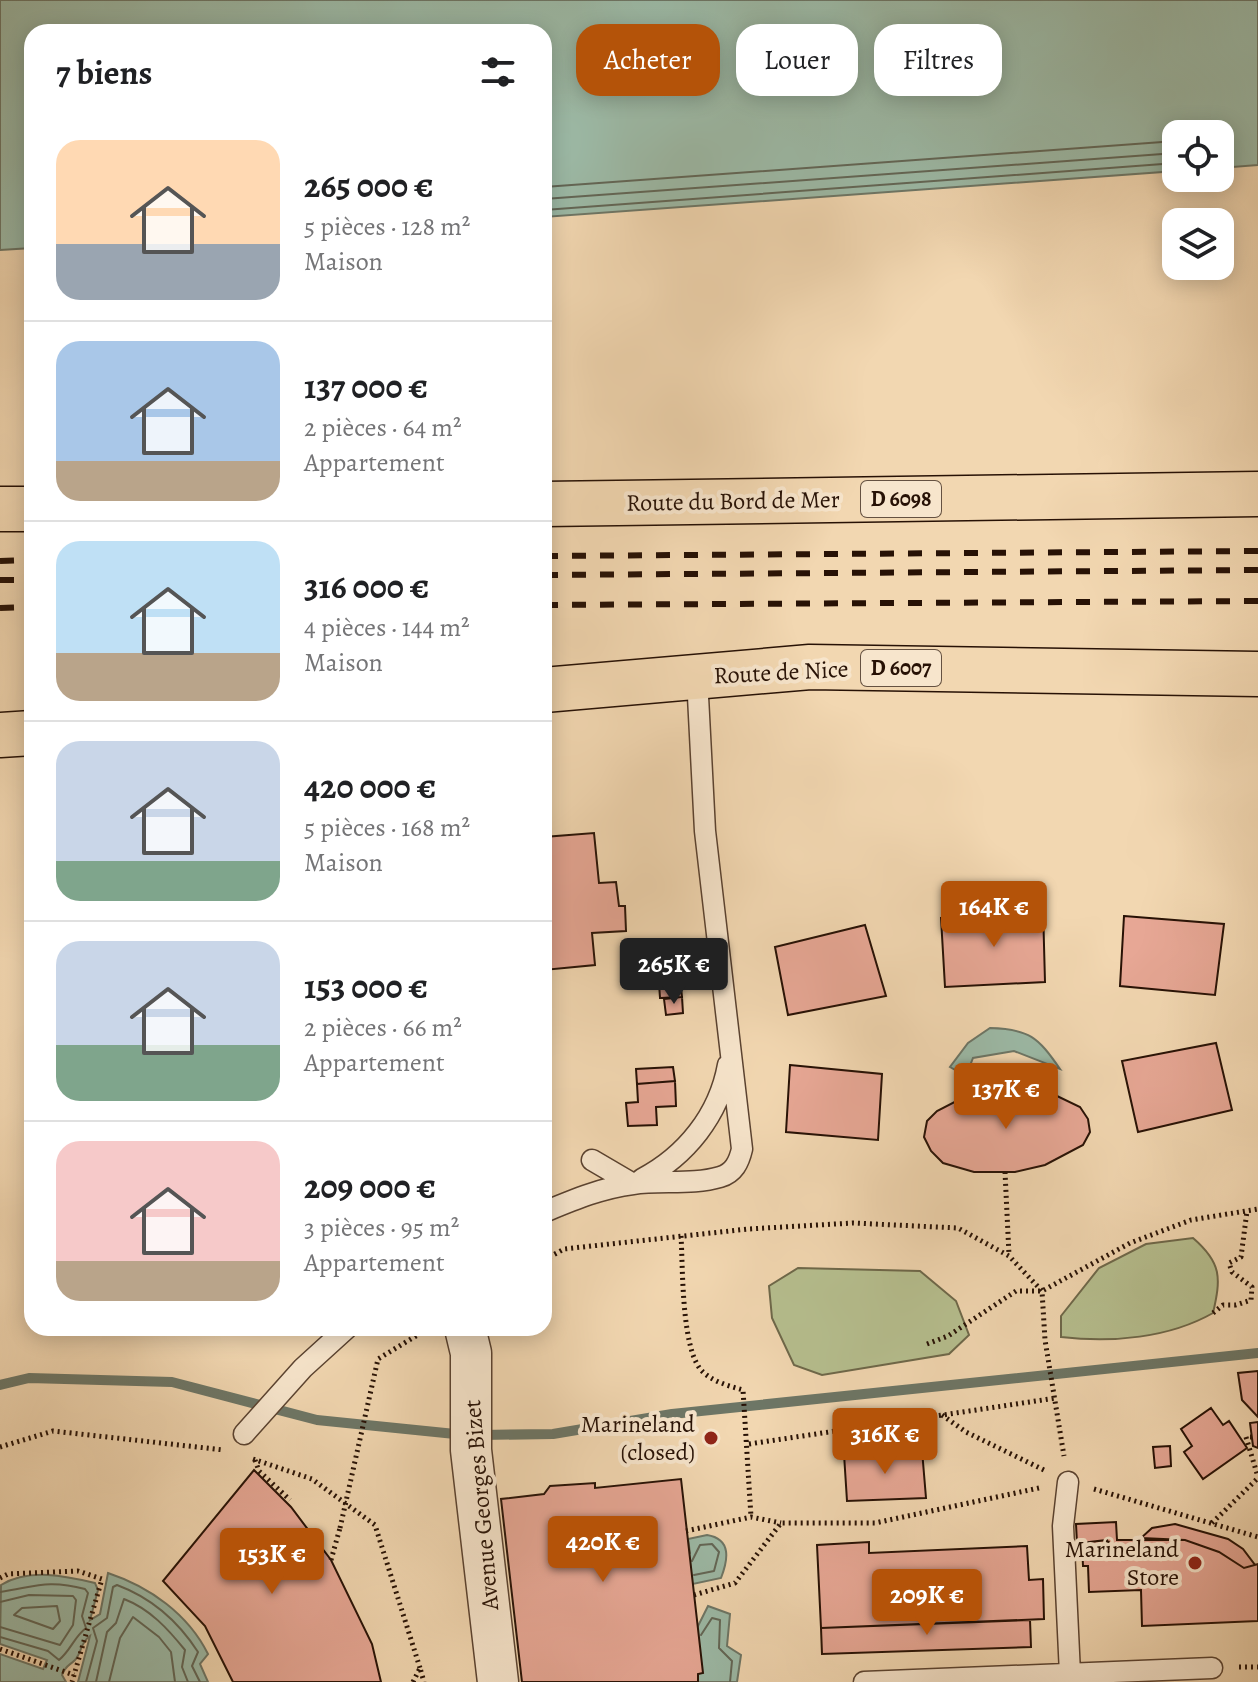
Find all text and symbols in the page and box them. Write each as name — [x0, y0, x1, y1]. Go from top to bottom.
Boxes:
chip: Acheter — [576, 24, 720, 96]
chip: Louer — [736, 24, 858, 96]
chip: Filtres — [874, 24, 1002, 96]
text: 7 biens — [56, 49, 153, 96]
icon: filters — [476, 50, 520, 94]
map controls — [1162, 120, 1234, 280]
button: locate — [1162, 120, 1234, 192]
text: 265 000 € — [304, 162, 433, 209]
icon: home — [120, 172, 216, 268]
button: layers — [1162, 208, 1234, 280]
text: 5 pièces · 128 m² — [304, 209, 470, 244]
text: Maison — [304, 244, 383, 279]
text: 137 000 € — [304, 363, 428, 410]
icon: home — [120, 373, 216, 469]
text: 2 pièces · 64 m² — [304, 410, 462, 445]
text: Appartement — [304, 445, 445, 480]
road number: D 6098 — [861, 481, 941, 517]
street label: Route du Bord de Mer — [626, 483, 840, 519]
text: 316 000 € — [304, 563, 429, 610]
icon: home — [120, 573, 216, 669]
text: 4 pièces · 144 m² — [304, 610, 470, 645]
text: Maison — [304, 645, 383, 680]
road number: D 6007 — [861, 650, 941, 686]
street label: Route de Nice — [713, 652, 849, 692]
text: 420 000 € — [304, 763, 436, 810]
icon: home — [120, 773, 216, 869]
text: 5 pièces · 168 m² — [304, 810, 470, 845]
text: Maison — [304, 845, 383, 880]
pin: 164K € — [929, 881, 1059, 949]
text: 164K € — [959, 889, 1029, 924]
pin: 265K € — [609, 938, 739, 1006]
text: 265K € — [638, 946, 710, 981]
text: 153 000 € — [304, 963, 428, 1010]
icon: home — [120, 973, 216, 1069]
text: 2 pièces · 66 m² — [304, 1010, 462, 1045]
text: Appartement — [304, 1045, 445, 1080]
pin: 137K € — [941, 1063, 1071, 1131]
text: 137K € — [972, 1071, 1040, 1106]
text: 209 000 € — [304, 1163, 436, 1210]
icon: home — [120, 1173, 216, 1269]
text: 3 pièces · 95 m² — [304, 1210, 459, 1245]
text: Appartement — [304, 1245, 445, 1280]
street label: Avenue Georges Bizet — [456, 1398, 506, 1613]
place label: Marineland (closed) — [581, 1408, 695, 1468]
pin: 316K € — [820, 1408, 950, 1476]
text: 316K € — [850, 1416, 920, 1451]
marker: Marineland (closed) — [702, 1429, 720, 1447]
pin: 420K € — [538, 1516, 668, 1584]
text: 420K € — [566, 1524, 640, 1559]
pin: 153K € — [207, 1528, 337, 1596]
place label: Marineland Store — [1065, 1533, 1179, 1593]
text: 153K € — [238, 1536, 306, 1571]
marker: Marineland Store — [1186, 1554, 1204, 1572]
pin: 209K € — [862, 1569, 992, 1637]
text: 209K € — [890, 1577, 964, 1612]

